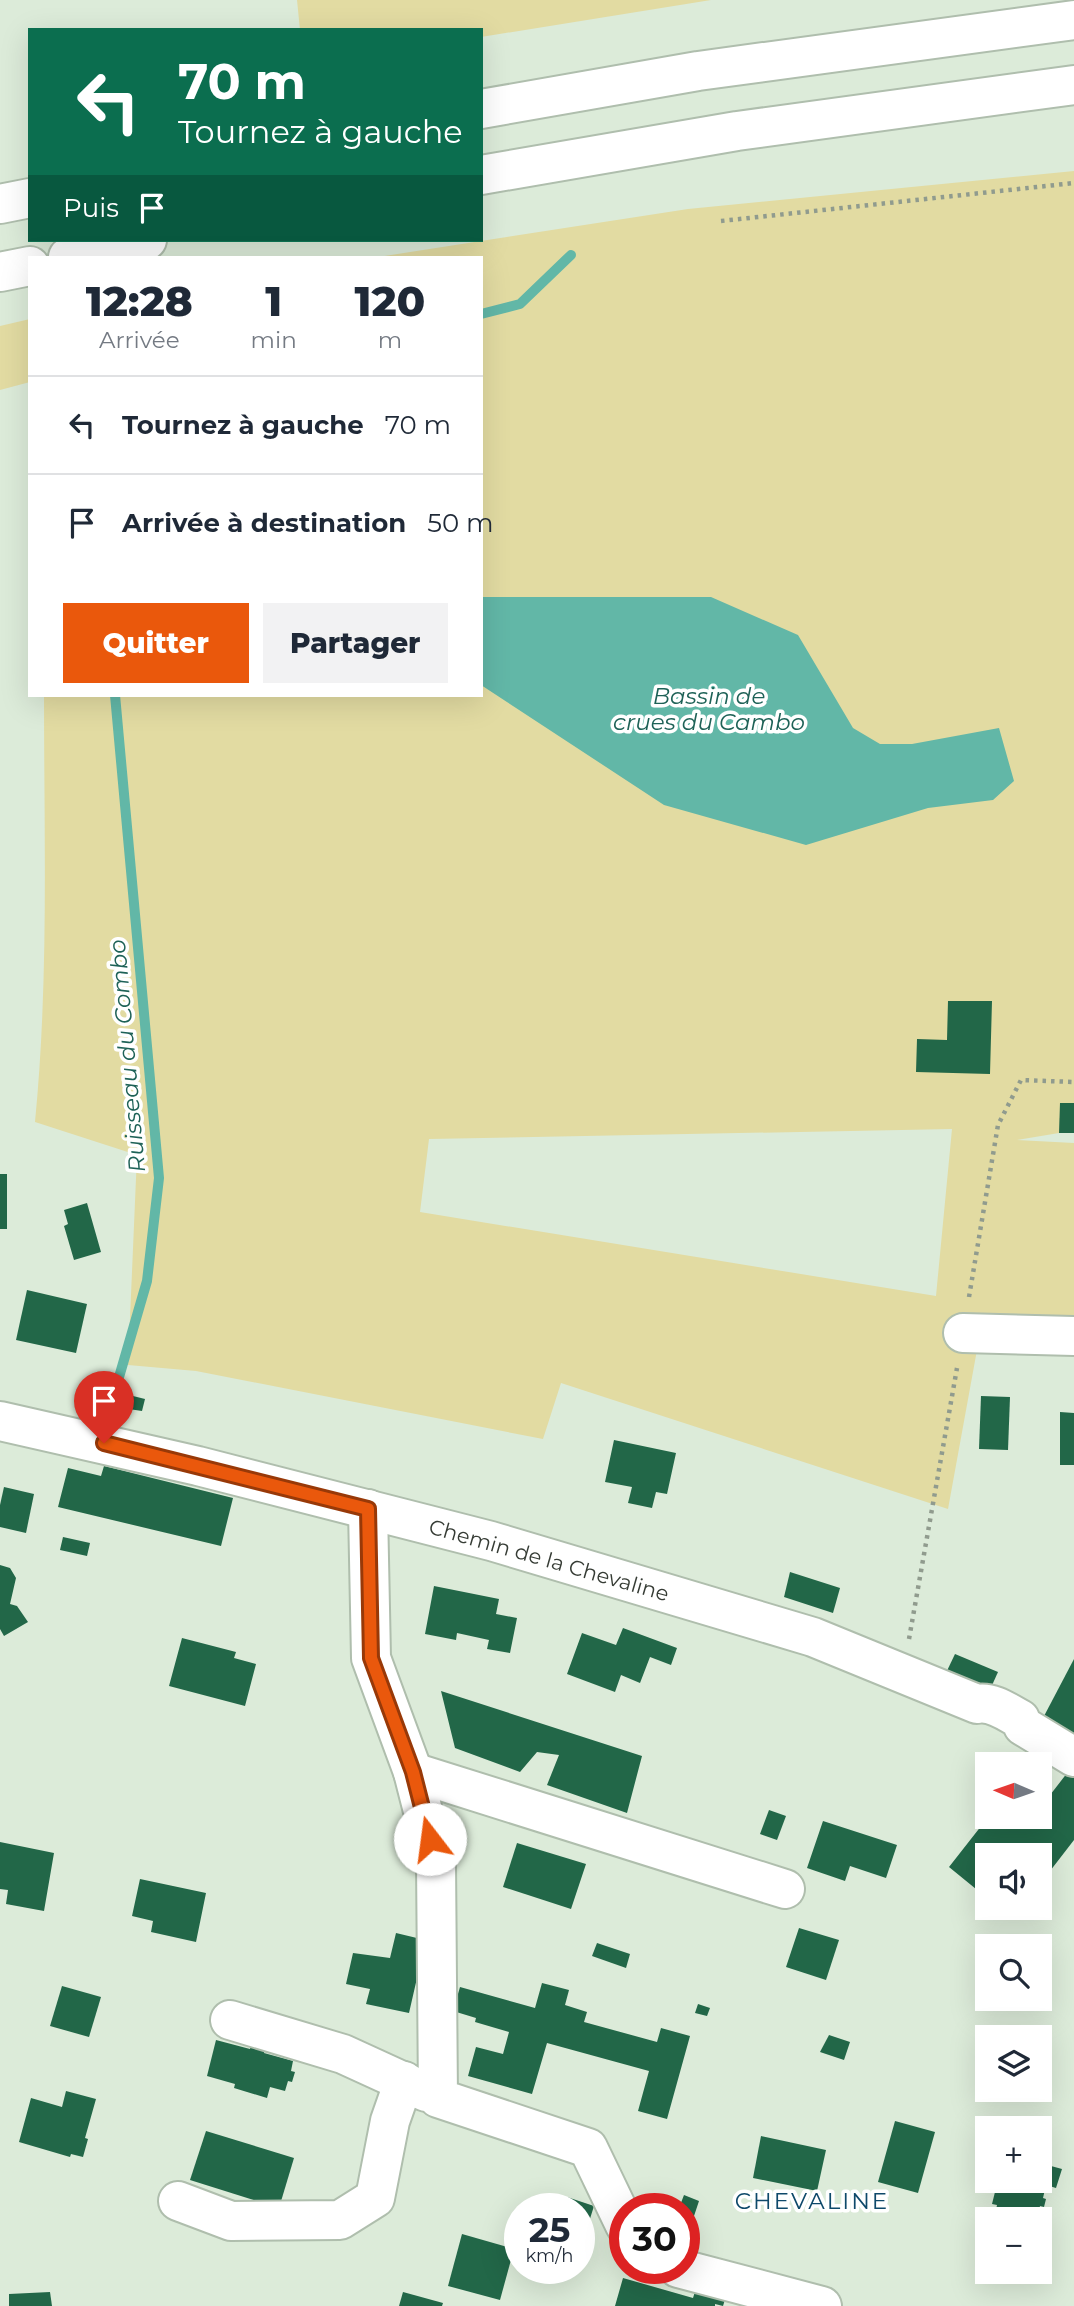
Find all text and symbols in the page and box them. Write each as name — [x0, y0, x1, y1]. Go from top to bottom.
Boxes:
text: 70 m — [178, 52, 306, 111]
icon: left — [63, 56, 154, 147]
text: Tournez à gauche — [178, 112, 463, 151]
icon: arrive — [133, 189, 171, 227]
text: Puis — [63, 192, 119, 224]
text: 12:28 — [86, 275, 193, 327]
text: 1 — [265, 275, 282, 327]
text: 120 — [354, 275, 425, 327]
text: Arrivée — [99, 326, 180, 354]
text: min — [251, 326, 297, 354]
text: m — [378, 326, 402, 354]
icon: left — [63, 406, 101, 444]
text: Tournez à gauche — [122, 409, 364, 441]
text: 70 m — [385, 409, 451, 441]
icon: arrive — [63, 504, 101, 542]
text: Arrivée à destination — [122, 507, 406, 539]
text: 50 m — [427, 507, 494, 539]
button: Quitter — [63, 603, 249, 683]
button: Partager — [263, 603, 448, 683]
water label: Bassin de crues du Cambo — [613, 682, 805, 736]
water label: Ruisseau du Combo — [103, 938, 151, 1174]
pin — [74, 1371, 134, 1443]
icon: arrive — [85, 1382, 123, 1420]
street label: Chemin de la Chevaline — [426, 1514, 672, 1606]
north arrow — [975, 1752, 1052, 1829]
map controls — [975, 1752, 1052, 2284]
position arrow — [393, 1802, 467, 1876]
button: sound — [975, 1843, 1052, 1920]
button: search — [975, 1934, 1052, 2011]
button: layers — [975, 2025, 1052, 2102]
button: + — [975, 2116, 1052, 2193]
district label: CHEVALINE — [735, 2187, 889, 2215]
speed limit sign: 30 — [609, 2193, 700, 2284]
button: − — [975, 2207, 1052, 2284]
text: 25 — [529, 2208, 570, 2251]
text: km/h — [525, 2245, 574, 2267]

